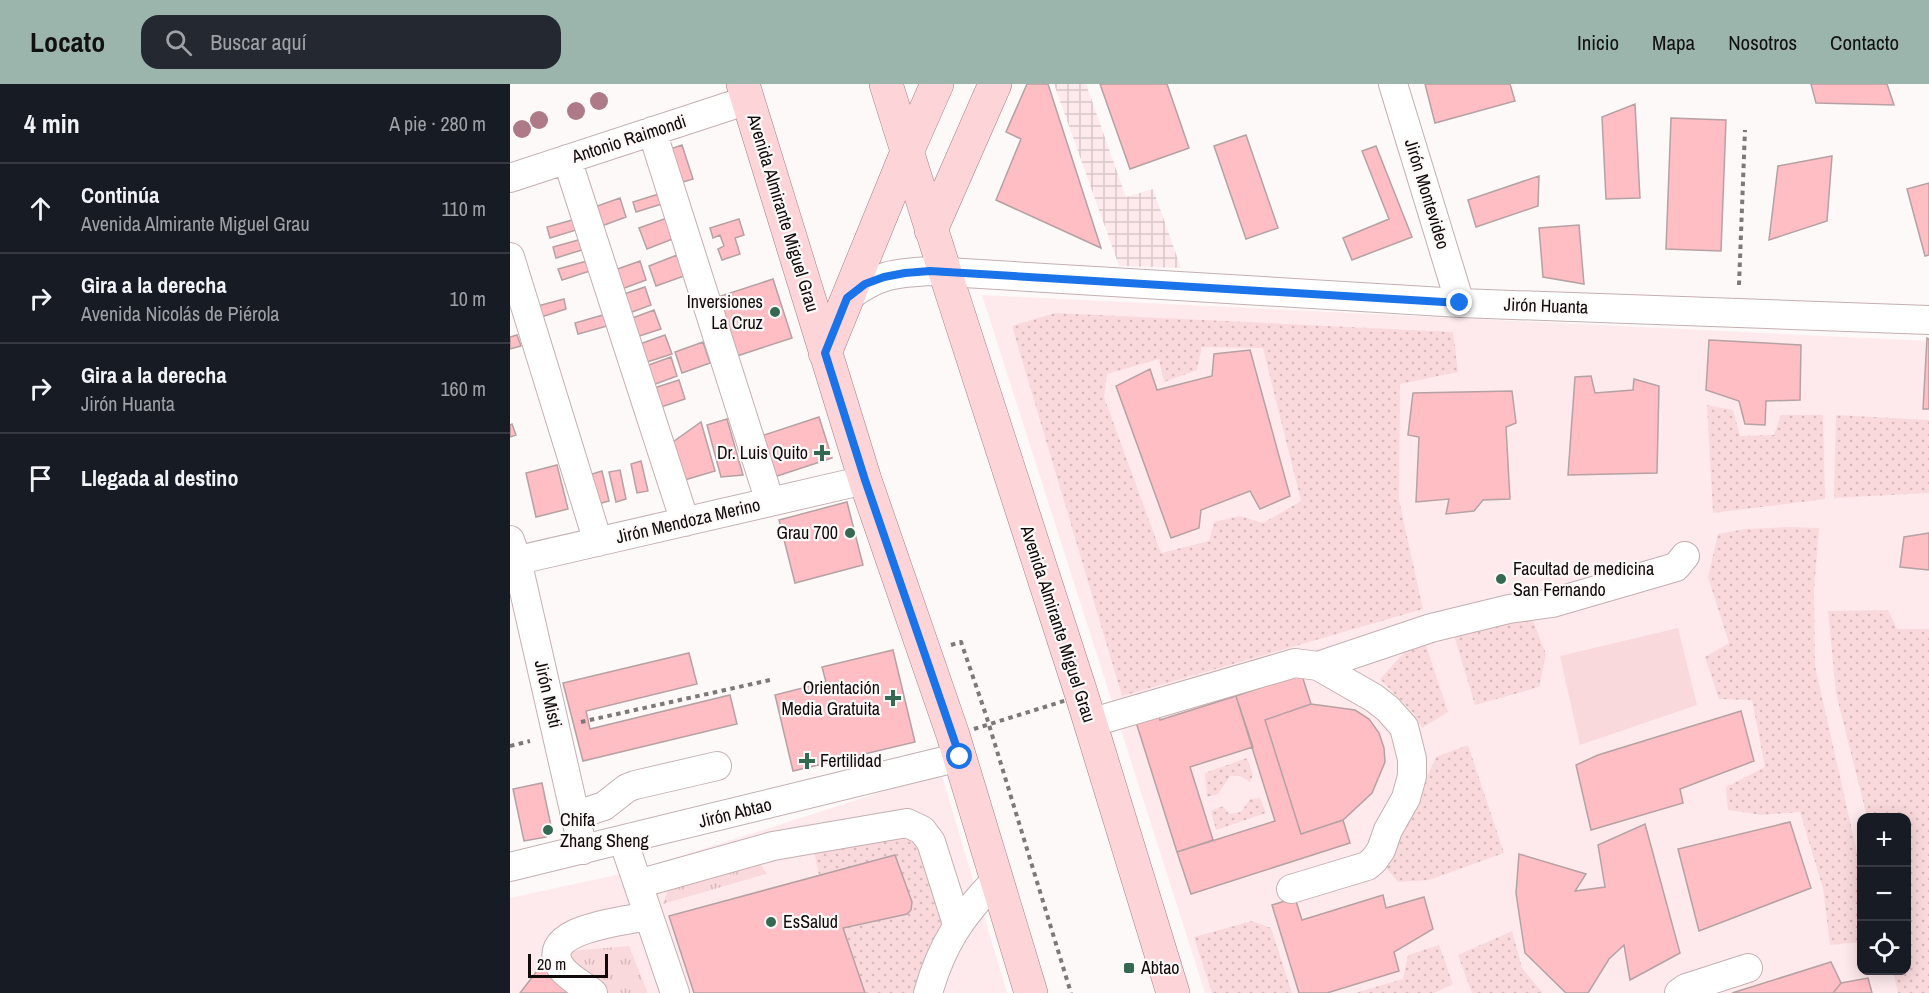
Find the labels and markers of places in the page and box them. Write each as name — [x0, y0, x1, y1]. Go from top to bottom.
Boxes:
place label: Inversiones La Cruz — [687, 289, 763, 335]
marker: Inversiones La Cruz — [768, 305, 782, 319]
place label: Dr. Luis Quito — [717, 440, 808, 465]
marker: Dr. Luis Quito — [813, 444, 831, 462]
place label: Grau 700 — [776, 520, 838, 545]
marker: Grau 700 — [843, 526, 857, 540]
place label: Facultad de medicina San Fernando — [1513, 556, 1654, 602]
marker: Facultad de medicina San Fernando — [1494, 572, 1508, 586]
place label: Orientación Media Gratuita — [782, 675, 880, 721]
marker: Orientación Media Gratuita — [884, 689, 902, 707]
place label: Fertilidad — [820, 748, 882, 773]
marker: Fertilidad — [798, 752, 816, 770]
place label: Chifa Zhang Sheng — [560, 807, 649, 853]
marker: Chifa Zhang Sheng — [541, 823, 555, 837]
place label: EsSalud — [783, 909, 838, 934]
marker: EsSalud — [764, 915, 778, 929]
place label: Abtao — [1140, 955, 1180, 980]
marker: Abtao — [1122, 961, 1136, 975]

